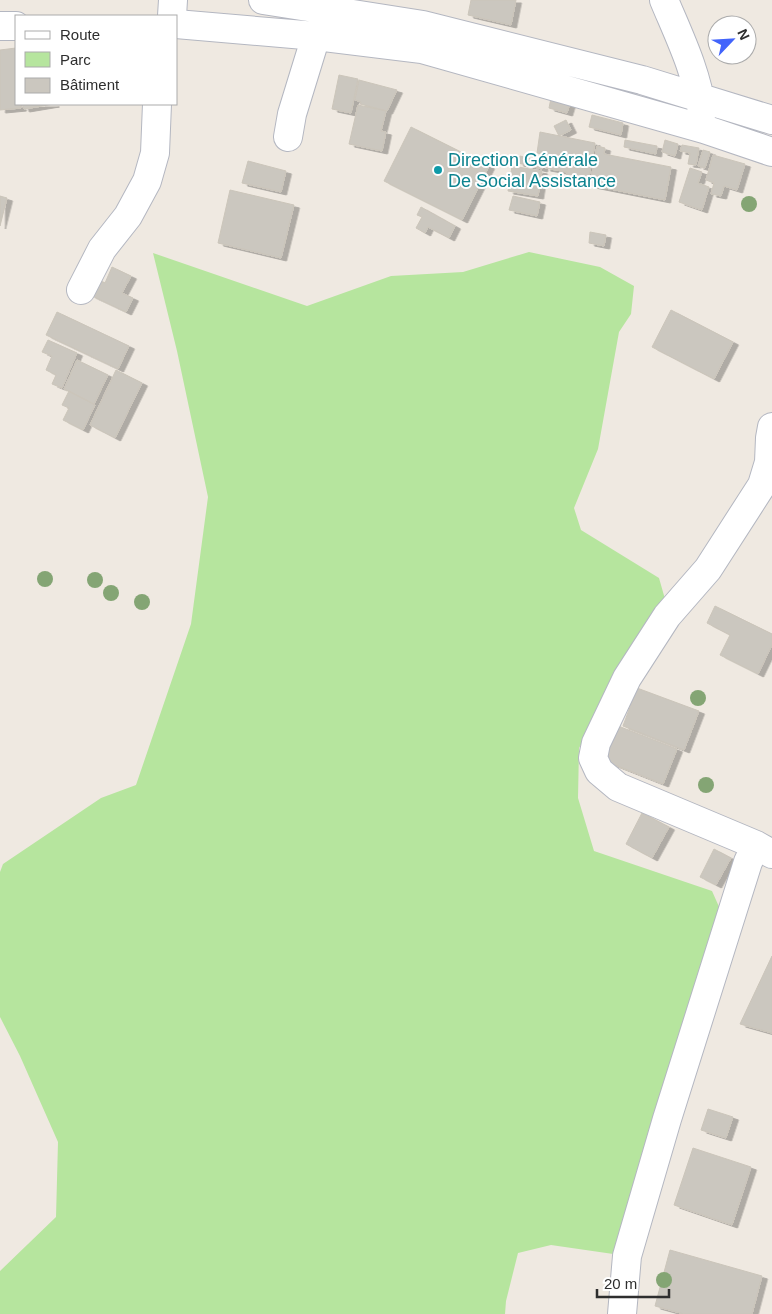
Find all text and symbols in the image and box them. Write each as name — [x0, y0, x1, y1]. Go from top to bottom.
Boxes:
legend — [15, 15, 178, 105]
north arrow — [707, 15, 757, 65]
text: Route — [60, 26, 100, 43]
text: N — [734, 27, 753, 42]
text: Parc — [60, 51, 91, 68]
text: Bâtiment — [60, 76, 120, 93]
place label: Direction Générale De Social Assistance — [448, 150, 616, 191]
marker: Direction Générale De Social Assistance — [432, 164, 444, 176]
scale bar — [597, 1266, 670, 1298]
text: 20 m — [604, 1275, 637, 1292]

